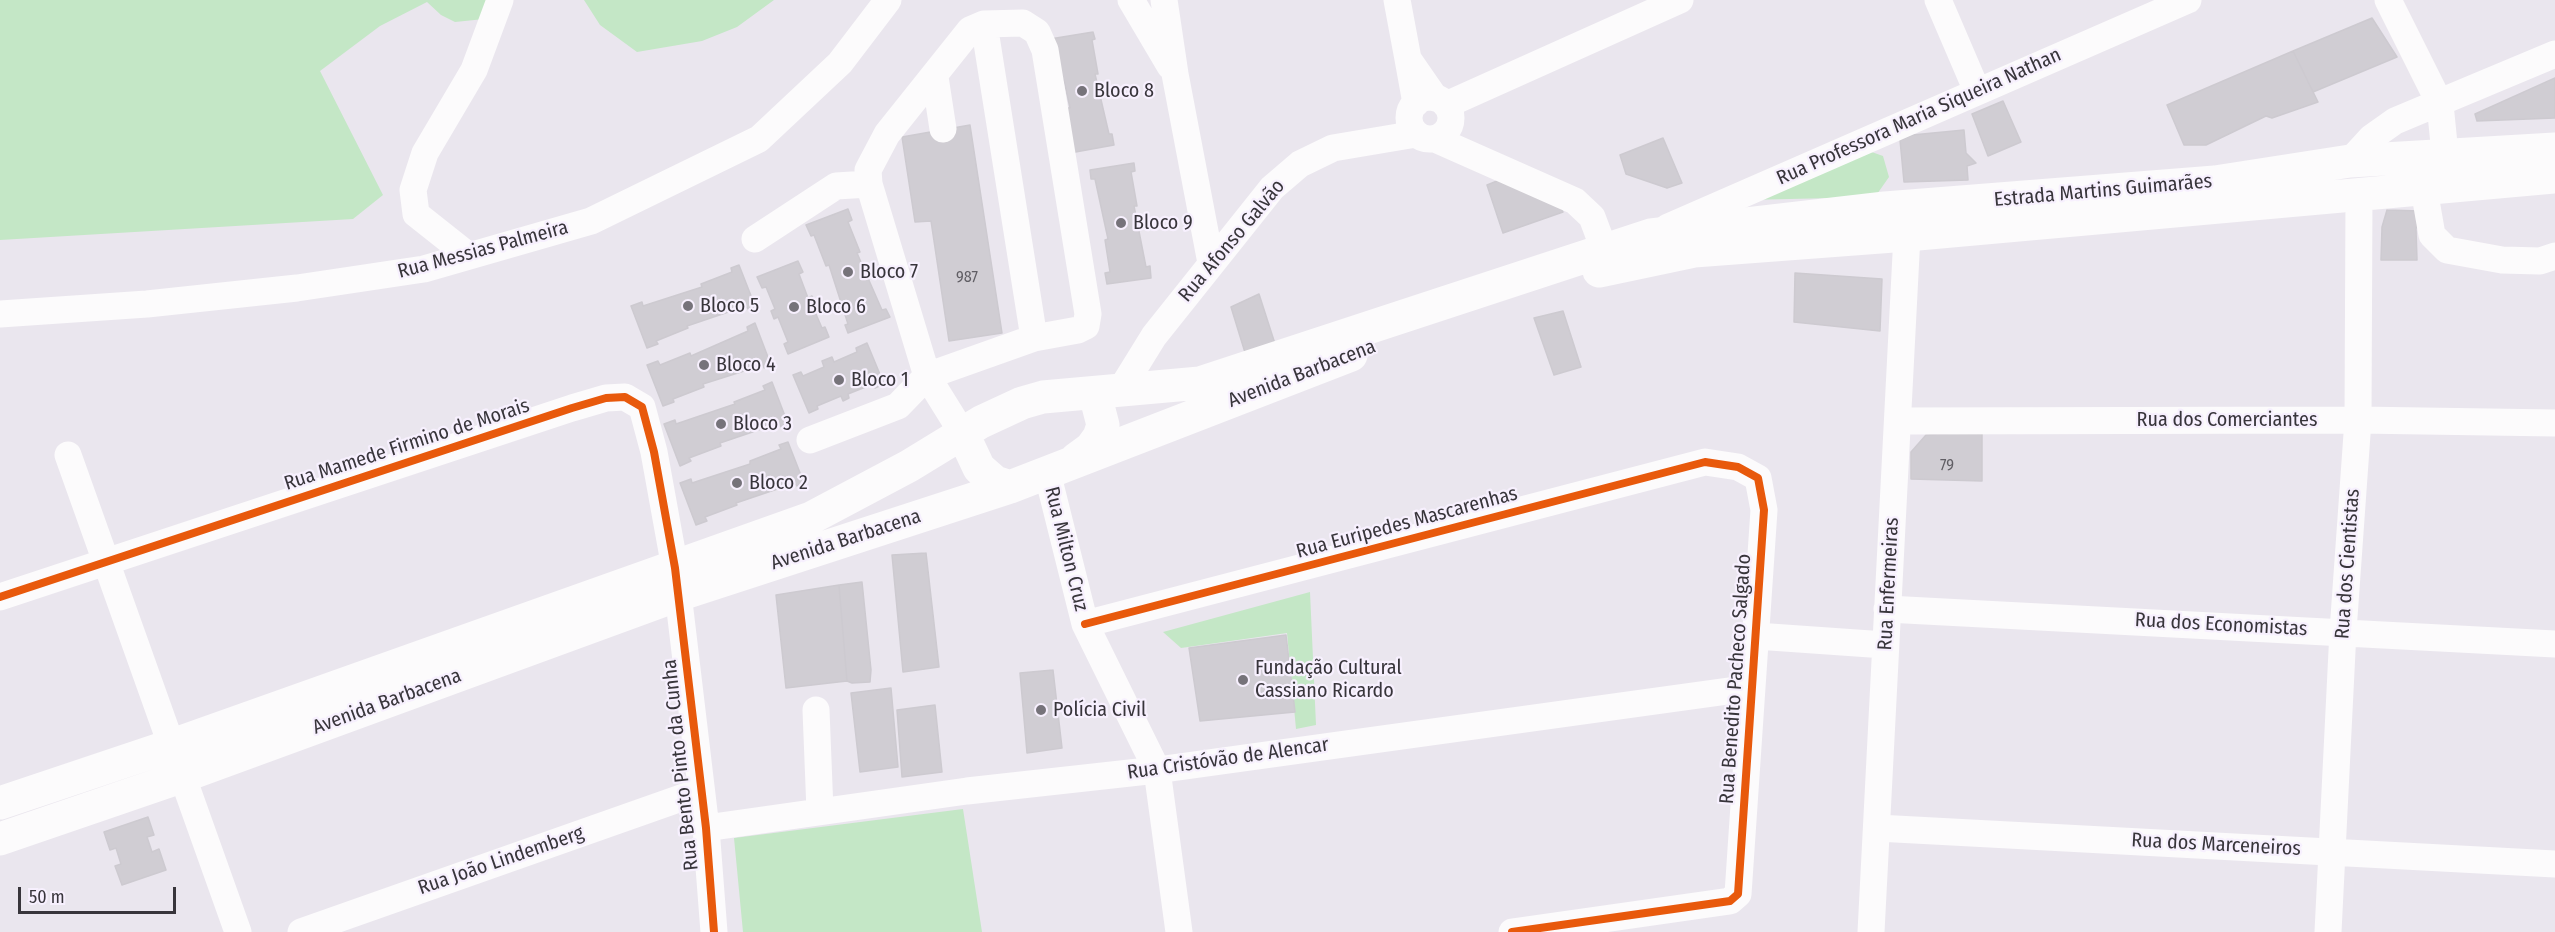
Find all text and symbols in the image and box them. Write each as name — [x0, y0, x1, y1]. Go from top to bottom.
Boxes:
street label: Rua Professora Maria Siqueira Nathan — [1773, 43, 2065, 191]
place label: Bloco 8 — [1094, 79, 1154, 103]
marker: Bloco 8 — [1075, 84, 1089, 98]
street label: Estrada Martins Guimarães — [1993, 170, 2213, 212]
street label: Rua Afonso Galvão — [1174, 175, 1290, 307]
place label: Bloco 9 — [1133, 211, 1193, 235]
street label: Rua Messias Palmeira — [395, 216, 571, 284]
marker: Bloco 9 — [1114, 216, 1128, 230]
place label: Bloco 7 — [860, 260, 918, 284]
marker: Bloco 7 — [841, 265, 855, 279]
house number: 987 — [956, 268, 978, 288]
place label: Bloco 5 — [700, 294, 759, 318]
place label: Bloco 6 — [806, 295, 866, 319]
marker: Bloco 5 — [681, 299, 695, 313]
marker: Bloco 6 — [787, 300, 801, 314]
street label: Avenida Barbacena — [1225, 335, 1379, 413]
place label: Bloco 4 — [716, 353, 776, 377]
marker: Bloco 4 — [697, 358, 711, 372]
place label: Bloco 1 — [851, 368, 909, 392]
marker: Bloco 1 — [832, 373, 846, 387]
street label: Rua Mamede Firmino de Morais — [281, 394, 533, 496]
street label: Rua dos Comerciantes — [2137, 408, 2317, 432]
place label: Bloco 3 — [733, 412, 792, 436]
marker: Bloco 3 — [714, 417, 728, 431]
house number: 79 — [1940, 456, 1954, 476]
place label: Bloco 2 — [749, 471, 808, 495]
marker: Bloco 2 — [730, 476, 744, 490]
street label: Rua Euripedes Mascarenhas — [1294, 482, 1520, 564]
street label: Rua Milton Cruz — [1039, 484, 1093, 614]
street label: Rua dos Cientistas — [2331, 488, 2365, 640]
street label: Avenida Barbacena — [768, 504, 924, 576]
street label: Rua Enfermeiras — [1874, 517, 1904, 651]
street label: Rua Benedito Pacheco Salgado — [1715, 553, 1757, 805]
street label: Rua dos Economistas — [2134, 608, 2308, 642]
place label: Fundação Cultural Cassiano Ricardo — [1255, 656, 1402, 703]
street label: Rua Bento Pinto da Cunha — [658, 658, 704, 872]
street label: Avenida Barbacena — [309, 664, 465, 740]
marker: Fundação Cultural Cassiano Ricardo — [1236, 673, 1250, 687]
place label: Polícia Civil — [1053, 698, 1146, 722]
marker: Polícia Civil — [1034, 703, 1048, 717]
street label: Rua Cristóvão de Alencar — [1126, 733, 1330, 785]
street label: Rua João Lindemberg — [415, 821, 587, 901]
street label: Rua dos Marceneiros — [2131, 829, 2301, 861]
scale bar — [21, 875, 178, 913]
text: 50 m — [29, 886, 65, 908]

